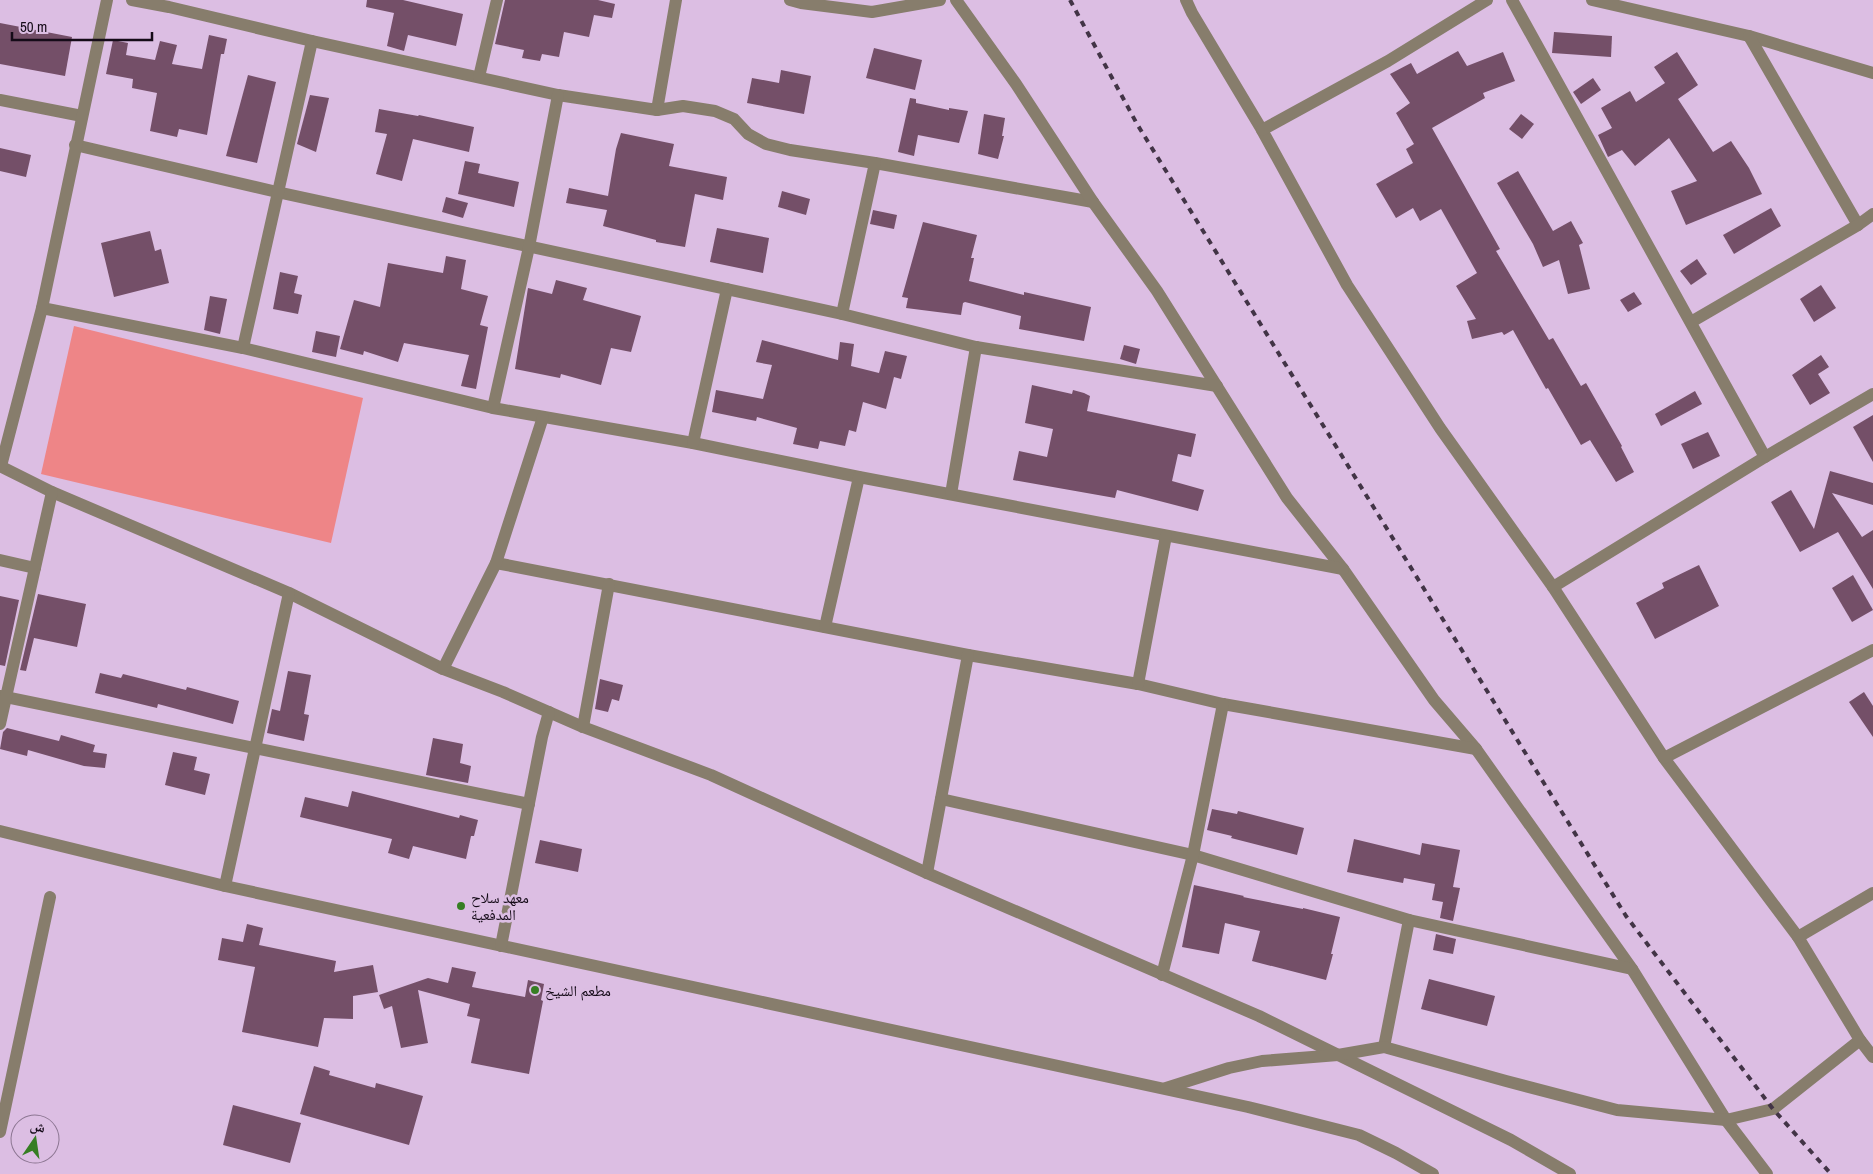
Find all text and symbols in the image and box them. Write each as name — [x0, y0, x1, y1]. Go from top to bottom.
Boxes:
scale bar — [12, 10, 152, 42]
text: 50 m — [20, 16, 47, 37]
place label: معهد سلاح المدفعية — [471, 887, 529, 925]
marker: معهد سلاح المدفعية — [455, 900, 467, 912]
place label: مطعم الشيخ — [545, 980, 611, 1001]
marker: مطعم الشيخ — [529, 984, 541, 996]
north arrow — [10, 1114, 60, 1164]
text: ش — [29, 1116, 47, 1137]

